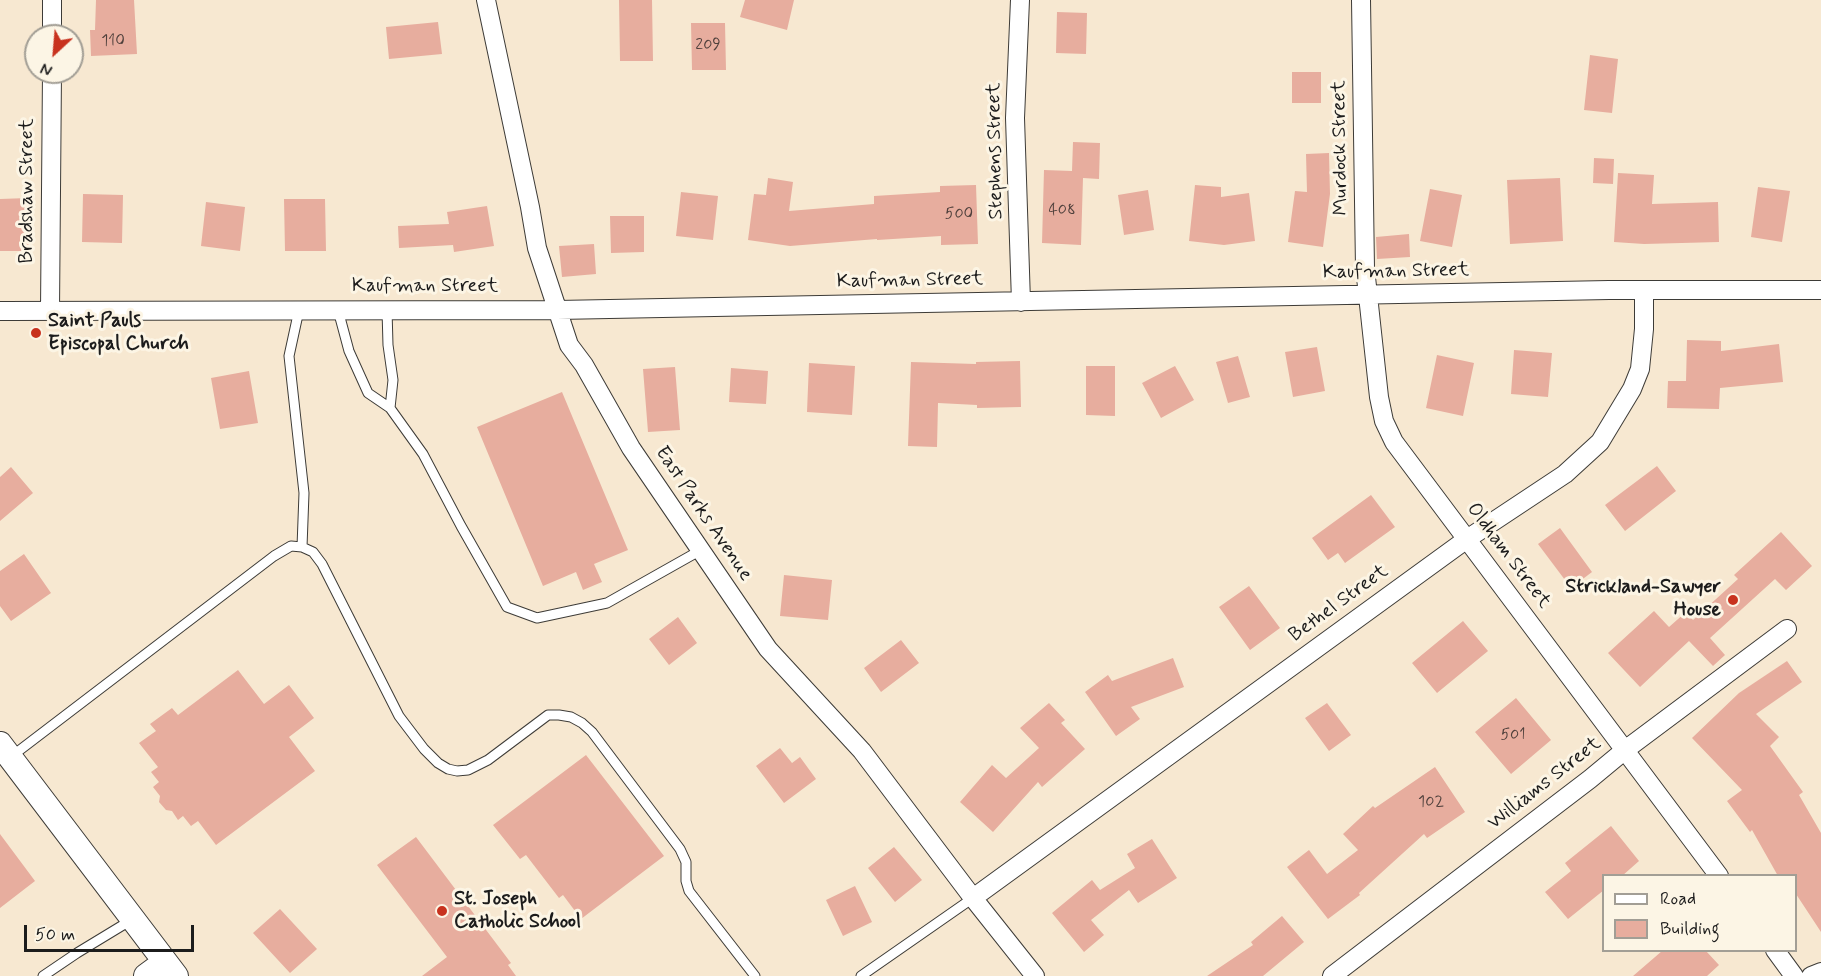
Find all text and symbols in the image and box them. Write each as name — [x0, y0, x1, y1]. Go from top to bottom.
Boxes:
north arrow — [24, 24, 84, 84]
house number: 110 — [101, 32, 125, 52]
house number: 209 — [695, 36, 721, 56]
text: N — [37, 57, 56, 81]
street label: Murdock Street — [1328, 80, 1354, 216]
street label: Stephens Street — [983, 82, 1009, 220]
street label: Bradshaw Street — [16, 118, 40, 264]
house number: 408 — [1048, 201, 1076, 221]
house number: 500 — [945, 205, 973, 225]
street label: Kaufman Street — [1323, 259, 1469, 285]
street label: Kaufman Street — [837, 268, 983, 294]
street label: Kaufman Street — [352, 275, 498, 299]
place label: Saint Pauls Episcopal Church — [48, 310, 189, 357]
marker: Saint Pauls Episcopal Church — [29, 326, 43, 340]
street label: East Parks Avenue — [649, 442, 757, 586]
street label: Oldham Street — [1461, 498, 1555, 614]
street label: Bethel Street — [1285, 560, 1393, 648]
place label: Strickland-Sawyer House — [1565, 576, 1721, 623]
marker: Strickland-Sawyer House — [1726, 593, 1740, 607]
house number: 501 — [1501, 726, 1525, 746]
street label: Williams Street — [1484, 732, 1606, 836]
house number: 102 — [1418, 793, 1444, 813]
legend — [1602, 874, 1797, 952]
text: Road — [1660, 887, 1696, 911]
place label: St. Joseph Catholic School — [454, 888, 581, 935]
marker: St. Joseph Catholic School — [435, 904, 449, 918]
scale bar — [27, 913, 196, 951]
text: Building — [1660, 917, 1720, 941]
text: 50 m — [35, 923, 75, 947]

